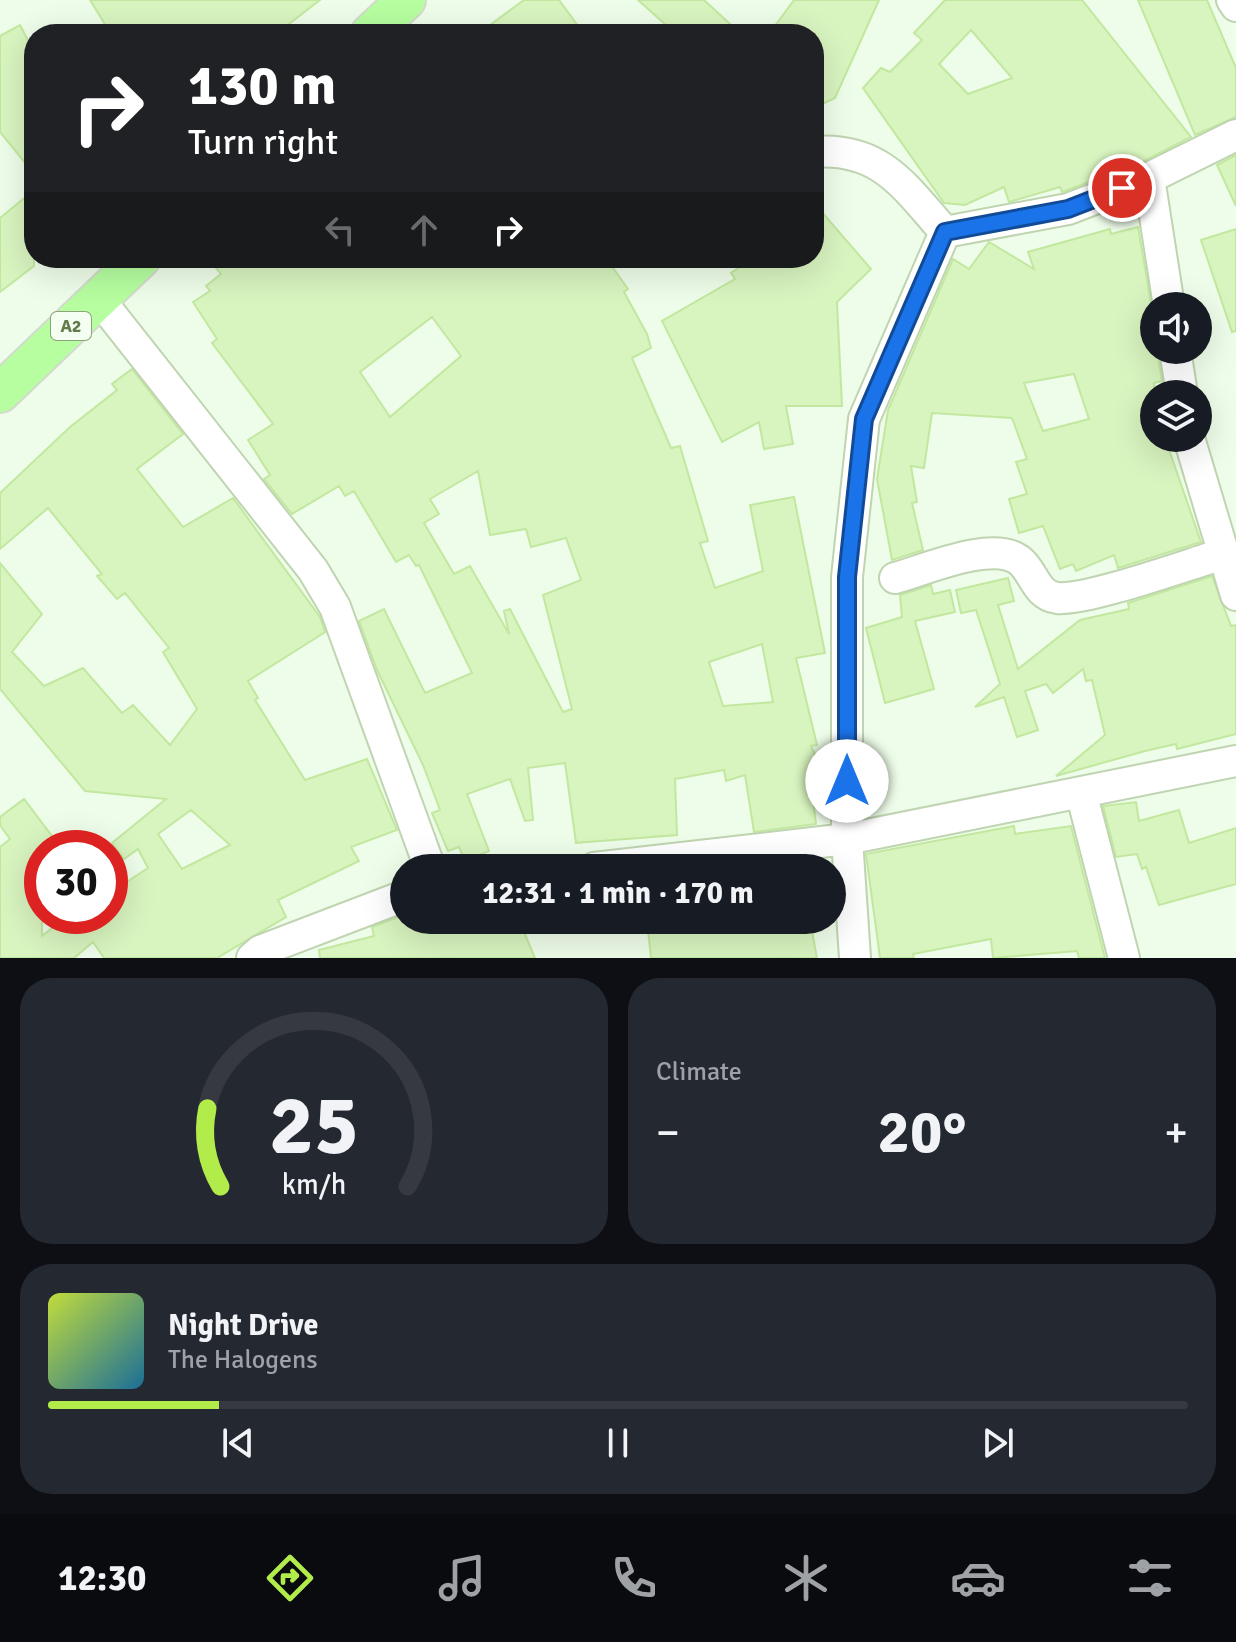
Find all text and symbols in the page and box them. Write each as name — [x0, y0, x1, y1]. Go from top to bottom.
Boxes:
text: 130 m — [188, 51, 336, 120]
icon: right — [56, 56, 160, 160]
text: Turn right — [188, 120, 338, 165]
pin — [1088, 154, 1156, 222]
icon: arrive — [1100, 166, 1144, 210]
icon: left — [318, 208, 362, 252]
icon: ahead — [402, 208, 446, 252]
icon: right — [486, 208, 530, 252]
map controls — [1140, 292, 1212, 452]
button: sound — [1140, 292, 1212, 364]
road number: A2 — [51, 312, 91, 340]
button: layers — [1140, 380, 1212, 452]
position arrow — [805, 739, 889, 823]
speed limit sign: 30 — [24, 830, 128, 934]
text: 12:31 · 1 min · 170 m — [482, 875, 754, 912]
text: Climate — [656, 1056, 742, 1088]
text: 25 — [269, 1075, 359, 1177]
text: 20° — [878, 1096, 966, 1170]
text: − — [656, 1106, 680, 1160]
text: + — [1164, 1106, 1188, 1160]
text: km/h — [282, 1167, 346, 1202]
text: Night Drive — [168, 1307, 318, 1344]
text: The Halogens — [168, 1344, 318, 1376]
icon: previous — [216, 1421, 260, 1465]
icon: pause — [596, 1421, 640, 1465]
icon: next — [976, 1421, 1020, 1465]
icon: directions — [262, 1550, 318, 1606]
icon: music — [434, 1550, 490, 1606]
icon: phone — [606, 1550, 662, 1606]
icon: climate — [778, 1550, 834, 1606]
icon: car — [950, 1550, 1006, 1606]
icon: filters — [1122, 1550, 1178, 1606]
text: 12:30 — [58, 1556, 146, 1601]

